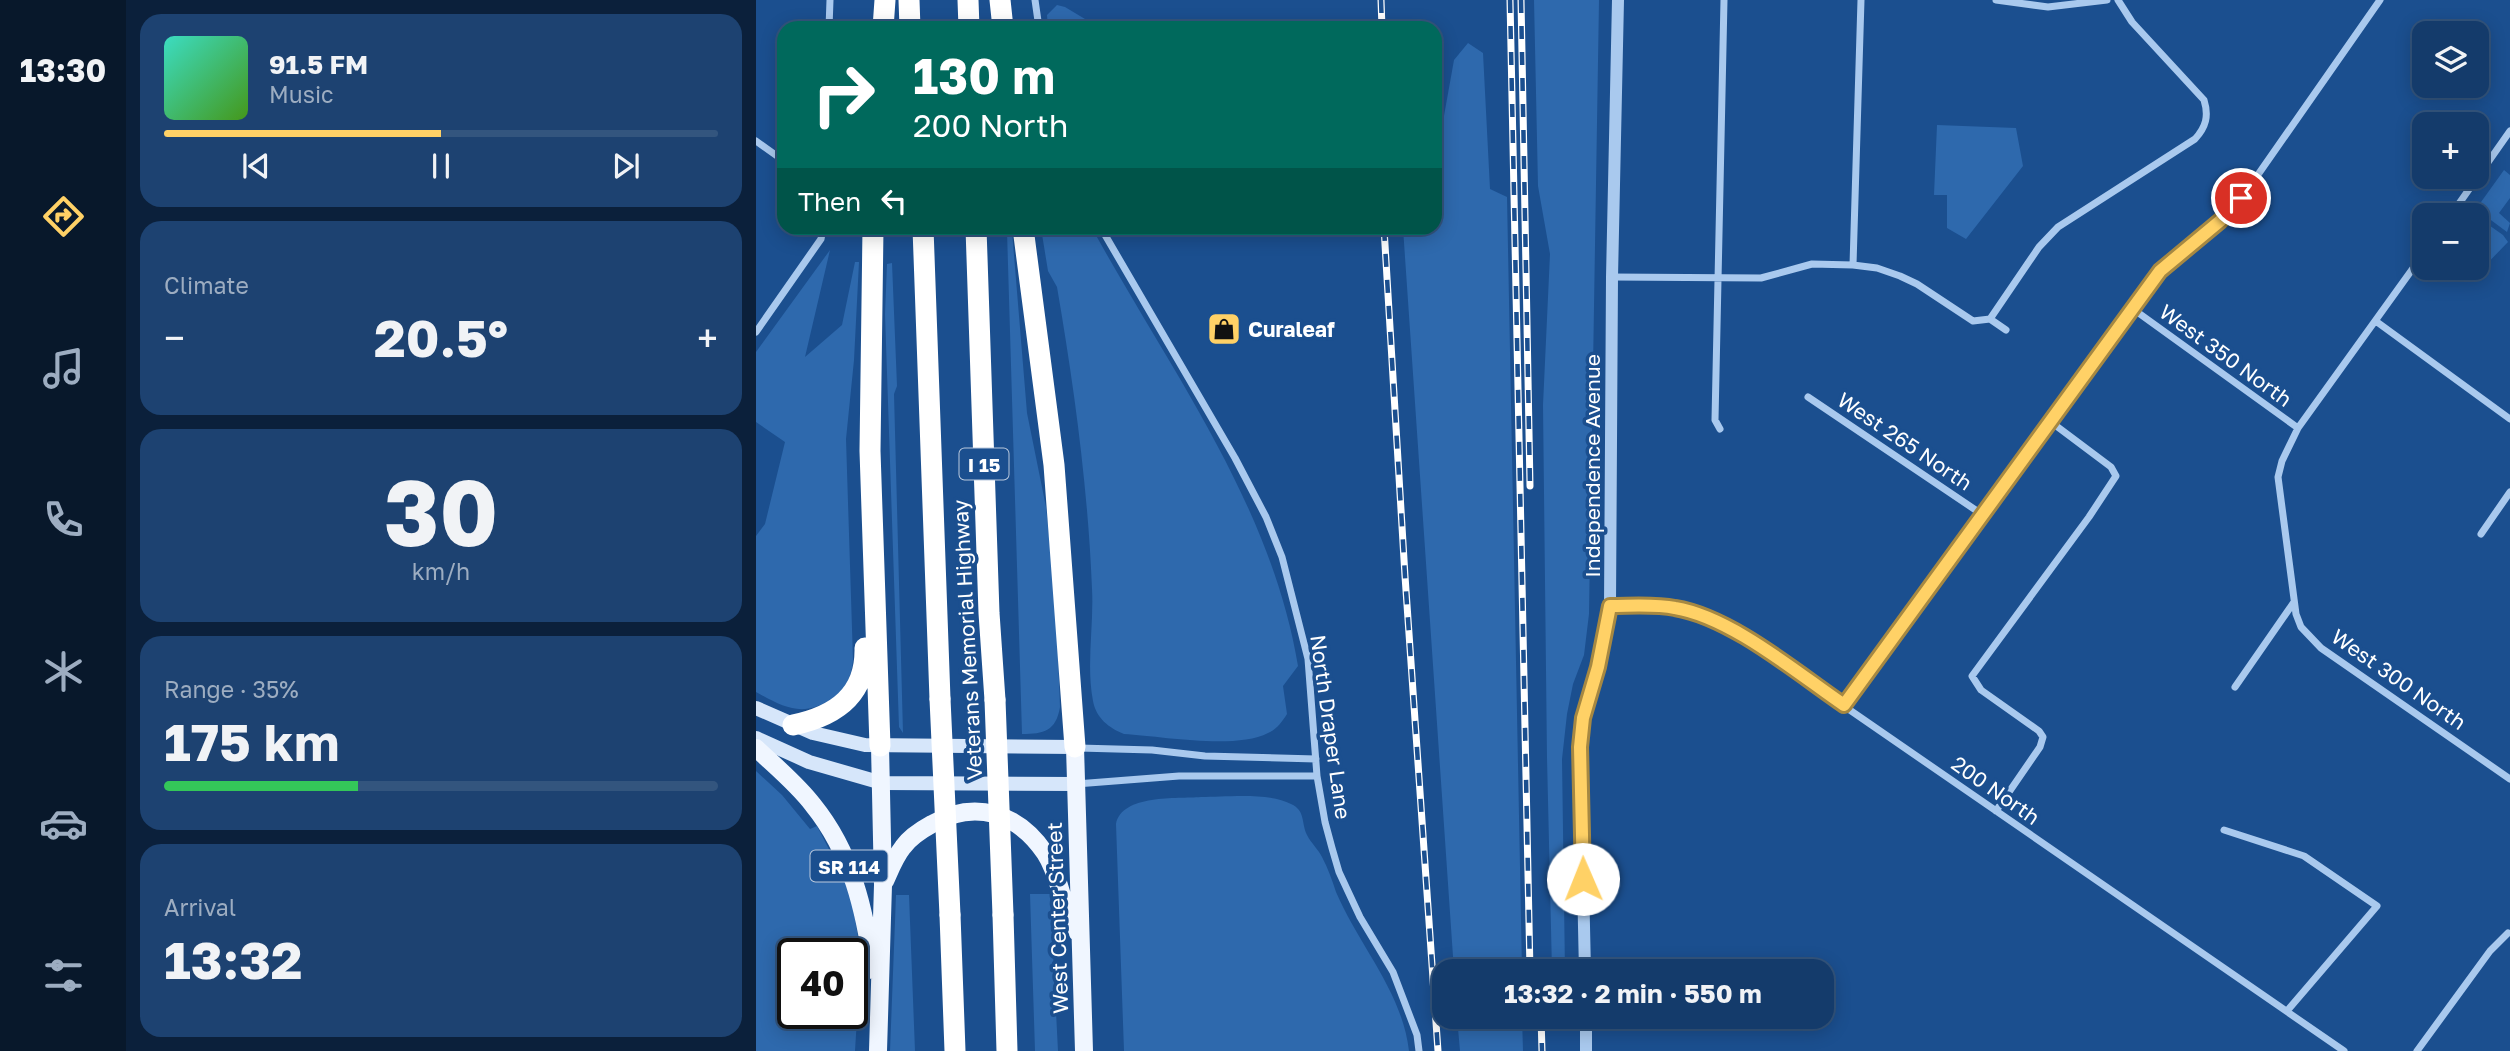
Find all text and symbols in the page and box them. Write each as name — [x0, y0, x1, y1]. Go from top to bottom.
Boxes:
map controls — [2412, 21, 2489, 280]
button: layers — [2412, 21, 2489, 98]
text: 130 m — [913, 46, 1055, 105]
text: 91.5 FM — [269, 49, 368, 80]
icon: right — [798, 49, 889, 140]
text: 13:30 — [20, 51, 106, 89]
text: Music — [269, 80, 334, 108]
text: 200 North — [913, 106, 1068, 144]
button: + — [2412, 112, 2489, 189]
icon: previous — [237, 147, 275, 185]
icon: pause — [422, 147, 460, 185]
icon: next — [607, 147, 645, 185]
pin — [2211, 168, 2271, 228]
icon: arrive — [2222, 179, 2260, 217]
icon: left — [875, 182, 913, 220]
text: Then — [798, 186, 861, 217]
icon: directions — [39, 192, 88, 241]
button: − — [2412, 203, 2489, 280]
text: Climate — [164, 271, 249, 299]
street label: West 350 North — [2155, 298, 2297, 412]
text: 20.5° — [374, 306, 508, 368]
shop icon: Curaleaf — [1205, 310, 1243, 348]
text: − — [164, 315, 185, 360]
text: + — [697, 315, 718, 360]
place label: Curaleaf — [1248, 316, 1335, 342]
icon: music — [39, 344, 88, 393]
street label: Independence Avenue — [1579, 354, 1605, 578]
street label: West 265 North — [1833, 386, 1977, 496]
road number: I 15 — [960, 449, 1008, 480]
text: 30 — [384, 457, 498, 566]
icon: phone — [39, 495, 88, 544]
street label: Veterans Memorial Highway — [947, 499, 987, 781]
text: km/h — [412, 557, 470, 585]
street label: West 300 North — [2327, 623, 2471, 735]
street label: North Draper Lane — [1305, 633, 1357, 821]
icon: climate — [39, 647, 88, 696]
text: Range · 35% — [164, 675, 299, 703]
text: 175 km — [164, 710, 340, 772]
street label: 200 North — [1947, 750, 2045, 830]
icon: car — [39, 799, 88, 848]
street label: West Center Street — [1041, 822, 1073, 1014]
position arrow — [1546, 842, 1620, 916]
road number: SR 114 — [811, 850, 888, 881]
text: Arrival — [164, 893, 236, 921]
text: 13:32 — [164, 928, 303, 990]
speed limit sign: 40 — [777, 938, 868, 1029]
icon: filters — [39, 951, 88, 1000]
text: 13:32 · 2 min · 550 m — [1504, 978, 1762, 1009]

